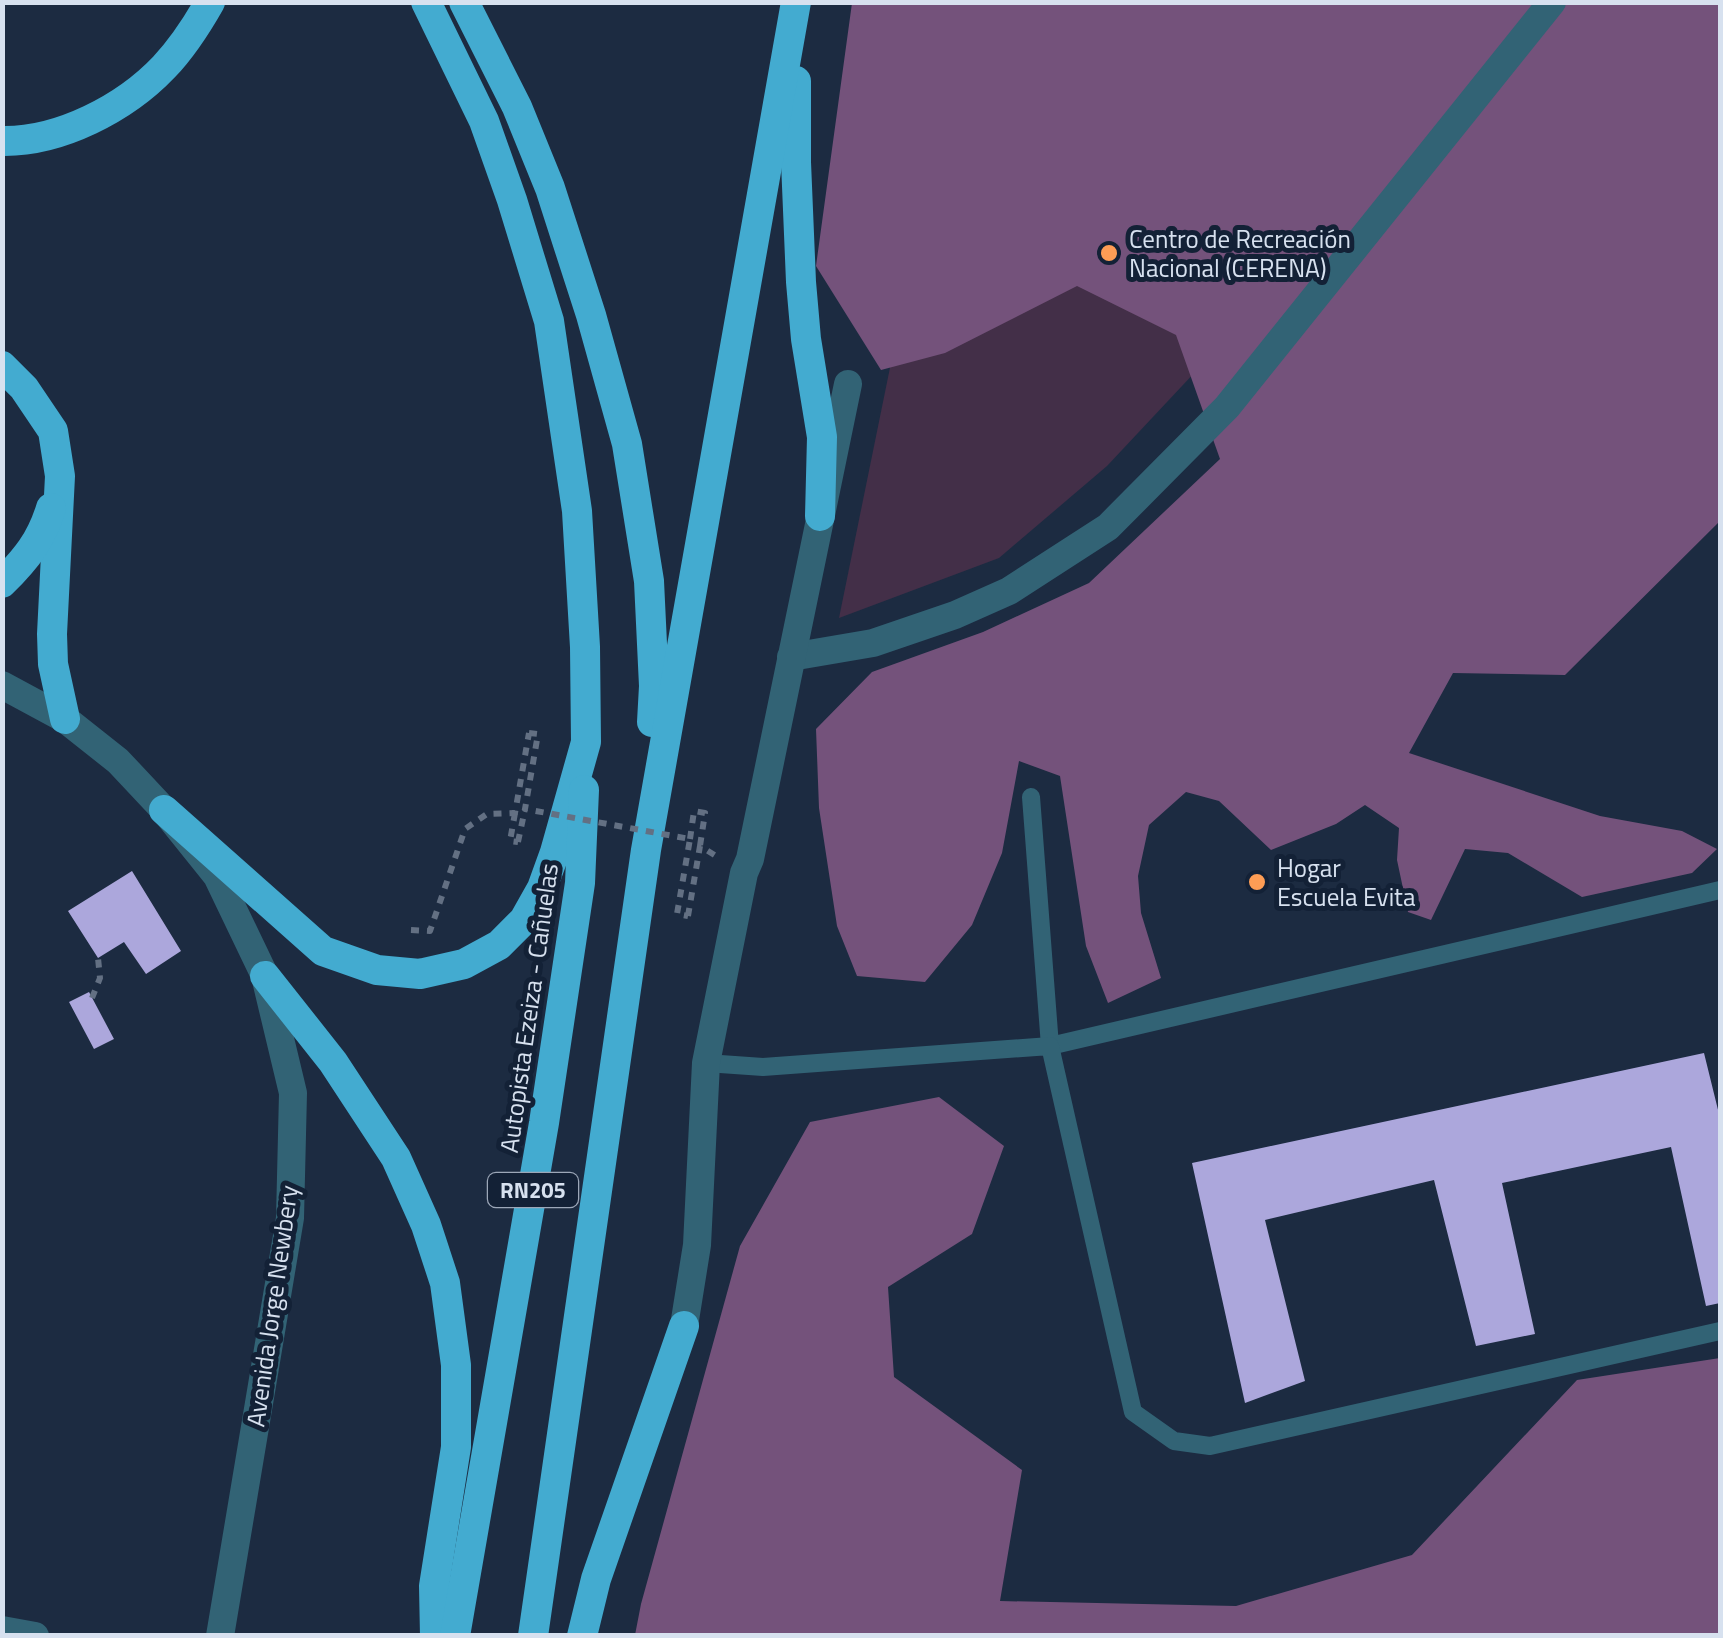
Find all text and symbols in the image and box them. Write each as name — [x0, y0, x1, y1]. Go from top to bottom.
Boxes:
place label: Centro de Recreación Nacional (CERENA) — [1129, 220, 1351, 287]
marker: Centro de Recreación Nacional (CERENA) — [1098, 242, 1120, 264]
place label: Hogar Escuela Evita — [1277, 849, 1416, 916]
street label: Autopista Ezeiza - Cañuelas — [490, 861, 568, 1155]
marker: Hogar Escuela Evita — [1246, 871, 1268, 893]
road number: RN205 — [488, 1173, 578, 1207]
street label: Avenida Jorge Newbery — [236, 1183, 308, 1429]

